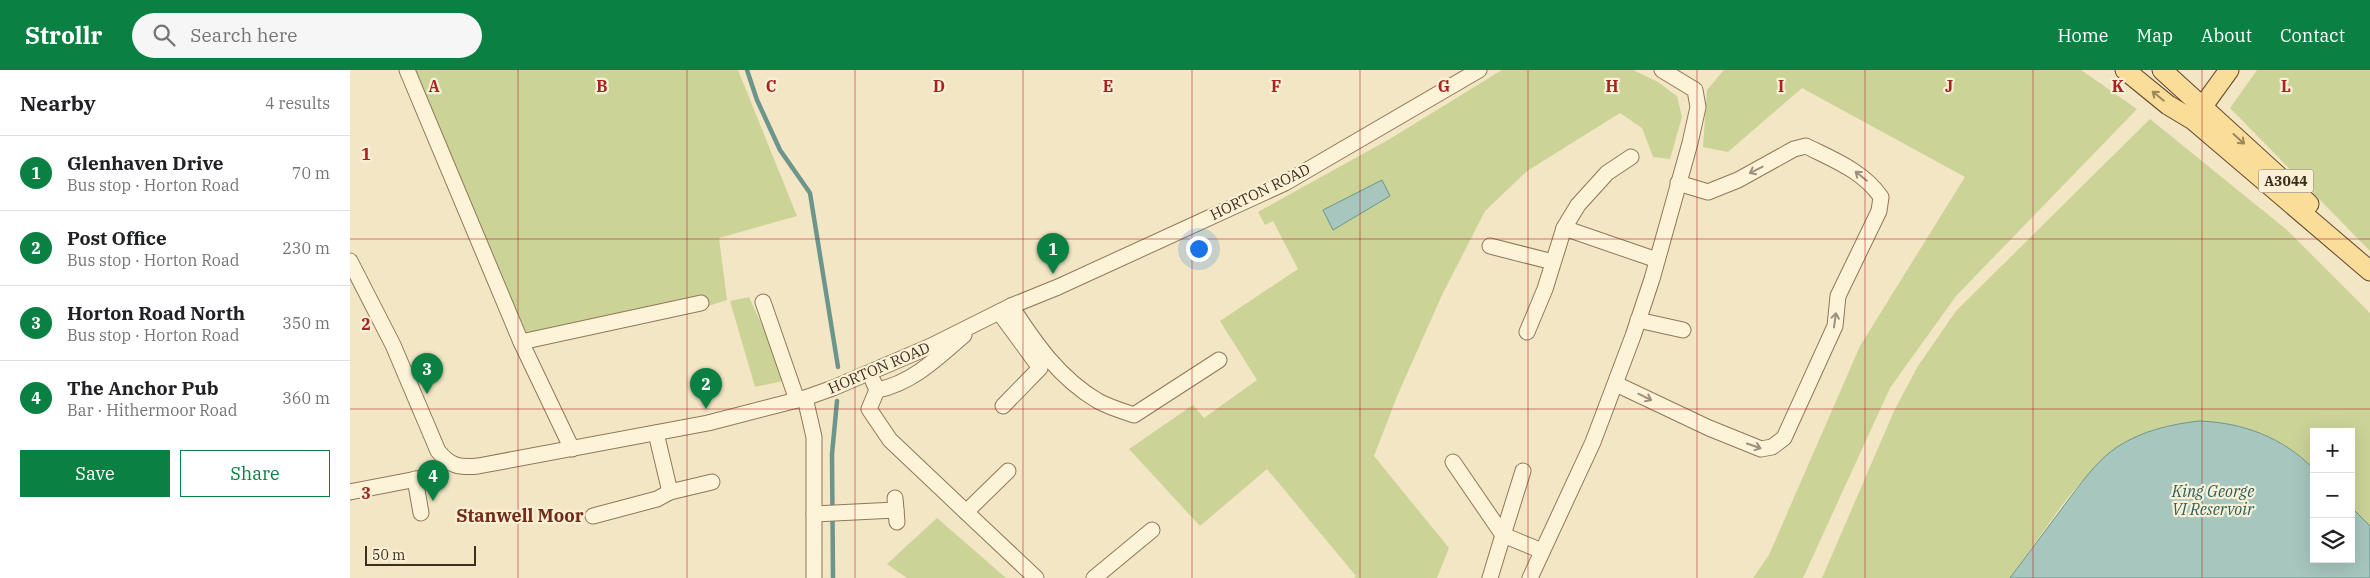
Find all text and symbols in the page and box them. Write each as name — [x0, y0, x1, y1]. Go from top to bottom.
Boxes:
search box — [132, 13, 482, 58]
text: Strollr — [25, 19, 102, 51]
icon: search — [150, 21, 178, 49]
text: Search here — [190, 23, 297, 47]
text: Home — [2057, 24, 2109, 47]
text: Map — [2137, 24, 2173, 47]
text: About — [2201, 24, 2252, 47]
text: Contact — [2280, 24, 2345, 47]
text: A — [428, 76, 440, 96]
text: B — [596, 76, 608, 96]
text: C — [766, 76, 776, 96]
text: D — [933, 76, 945, 96]
text: E — [1103, 76, 1113, 96]
text: F — [1271, 76, 1281, 96]
text: G — [1438, 76, 1450, 96]
text: H — [1606, 76, 1619, 96]
text: I — [1778, 76, 1784, 96]
text: J — [1945, 76, 1953, 96]
text: K — [2112, 76, 2125, 96]
text: L — [2281, 76, 2291, 96]
text: Nearby — [20, 89, 96, 117]
one-way arrow — [2152, 91, 2165, 102]
text: 4 results — [265, 93, 330, 113]
one-way arrow — [2233, 133, 2246, 144]
text: 1 — [361, 144, 371, 164]
text: Glenhaven Drive — [67, 151, 224, 175]
street label: HORTON ROAD — [1207, 159, 1313, 224]
text: 1 — [31, 163, 41, 183]
text: 70 m — [292, 163, 330, 183]
one-way arrow — [1749, 166, 1764, 175]
road number: A3044 — [2258, 170, 2314, 192]
one-way arrow — [1854, 171, 1868, 181]
text: Bus stop · Horton Road — [67, 175, 239, 195]
text: Post Office — [67, 226, 167, 250]
pin: 1 — [1037, 233, 1069, 274]
your location — [1186, 236, 1212, 262]
text: 2 — [31, 238, 41, 258]
text: 230 m — [282, 238, 330, 258]
text: Bus stop · Horton Road — [67, 250, 239, 270]
text: Horton Road North — [67, 301, 245, 325]
text: 3 — [31, 313, 41, 333]
text: 350 m — [282, 313, 330, 333]
one-way arrow — [1831, 313, 1841, 329]
text: 2 — [361, 314, 371, 334]
text: Bus stop · Horton Road — [67, 325, 239, 345]
street label: HORTON ROAD — [825, 338, 933, 398]
pin: 3 — [411, 353, 443, 394]
pin: 2 — [690, 368, 722, 409]
text: The Anchor Pub — [67, 376, 219, 400]
text: 4 — [31, 388, 41, 408]
text: 360 m — [282, 388, 330, 408]
one-way arrow — [1637, 393, 1652, 403]
text: Bar · Hithermoor Road — [67, 400, 238, 420]
map controls — [2310, 428, 2355, 563]
button: + — [2310, 428, 2355, 473]
one-way arrow — [1746, 441, 1762, 451]
button: Save — [20, 450, 170, 497]
button: Share — [180, 450, 330, 497]
pin: 4 — [417, 460, 449, 501]
button: − — [2310, 473, 2355, 518]
water label: King George VI Reservoir — [2171, 481, 2255, 519]
text: 3 — [361, 483, 371, 503]
district label: Stanwell Moor — [456, 504, 584, 527]
button: layers — [2310, 518, 2355, 563]
scale bar — [365, 543, 476, 566]
text: 50 m — [372, 546, 405, 564]

